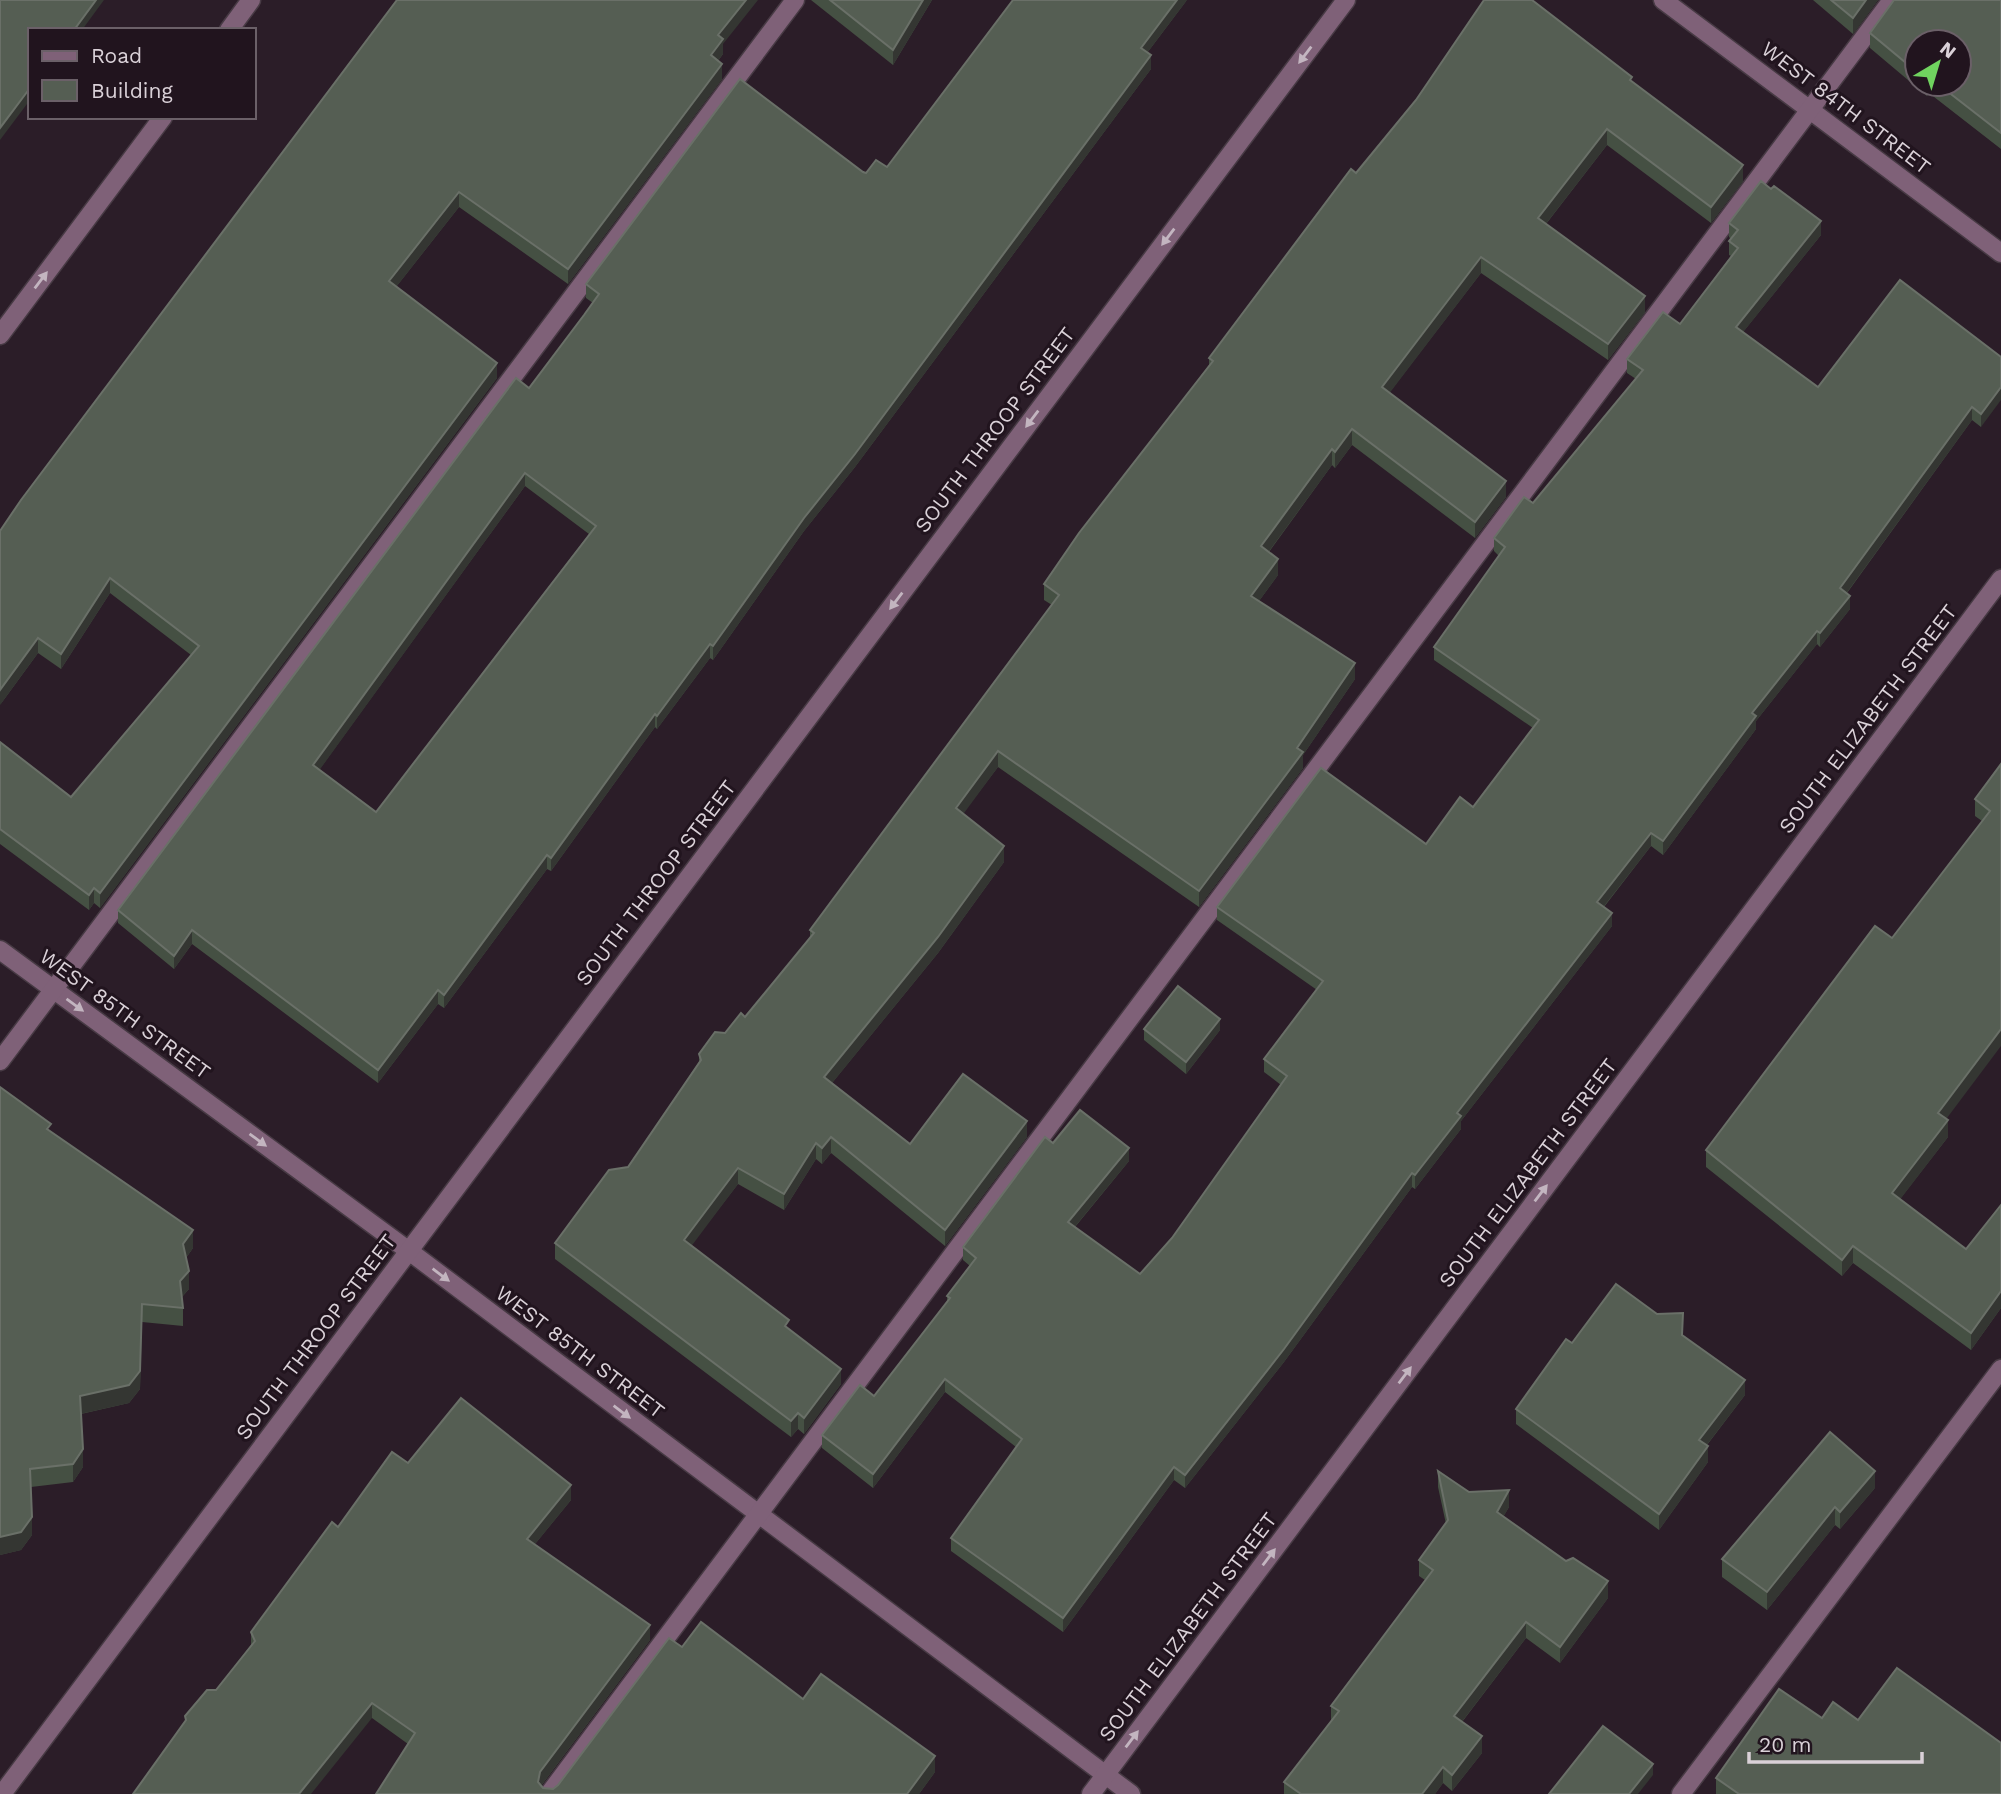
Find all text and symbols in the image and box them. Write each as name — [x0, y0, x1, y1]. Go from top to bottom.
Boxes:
legend — [28, 28, 256, 119]
north arrow — [1903, 28, 1973, 98]
street label: WEST 84TH STREET — [1757, 36, 1936, 180]
text: N — [1936, 37, 1961, 63]
text: Road — [91, 43, 142, 68]
one-way arrow — [1297, 45, 1312, 63]
text: Building — [91, 78, 173, 103]
one-way arrow — [1162, 228, 1176, 246]
one-way arrow — [34, 271, 48, 290]
street label: SOUTH THROOP STREET — [909, 322, 1080, 537]
one-way arrow — [1025, 410, 1039, 428]
one-way arrow — [889, 592, 903, 610]
street label: SOUTH ELIZABETH STREET — [1773, 599, 1962, 838]
street label: SOUTH THROOP STREET — [570, 775, 741, 990]
street label: WEST 85TH STREET — [35, 943, 216, 1084]
one-way arrow — [65, 998, 84, 1012]
street label: SOUTH ELIZABETH STREET — [1433, 1053, 1622, 1292]
one-way arrow — [248, 1133, 266, 1148]
one-way arrow — [1534, 1184, 1548, 1202]
street label: SOUTH THROOP STREET — [230, 1229, 401, 1444]
one-way arrow — [431, 1268, 449, 1283]
street label: WEST 85TH STREET — [491, 1280, 670, 1423]
one-way arrow — [1398, 1366, 1412, 1384]
one-way arrow — [613, 1405, 631, 1420]
street label: SOUTH ELIZABETH STREET — [1093, 1507, 1282, 1746]
one-way arrow — [1261, 1548, 1275, 1566]
scale bar — [1749, 1720, 1922, 1764]
one-way arrow — [1125, 1730, 1139, 1748]
text: 20 m — [1759, 1732, 1811, 1757]

